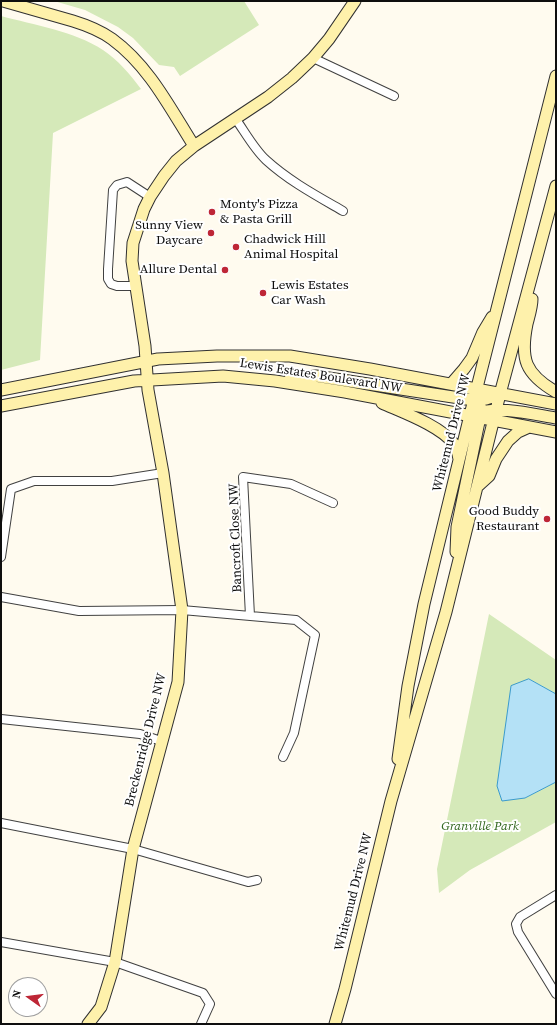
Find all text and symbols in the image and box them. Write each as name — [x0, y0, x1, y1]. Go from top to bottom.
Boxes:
place label: Monty's Pizza & Pasta Grill — [220, 197, 298, 228]
marker: Monty's Pizza & Pasta Grill — [207, 207, 217, 217]
place label: Sunny View Daycare — [135, 218, 203, 249]
marker: Sunny View Daycare — [206, 228, 216, 238]
place label: Chadwick Hill Animal Hospital — [244, 232, 338, 263]
marker: Chadwick Hill Animal Hospital — [231, 242, 241, 252]
place label: Allure Dental — [140, 262, 217, 278]
marker: Allure Dental — [220, 265, 230, 275]
place label: Lewis Estates Car Wash — [271, 278, 349, 309]
marker: Lewis Estates Car Wash — [258, 288, 268, 298]
street label: Lewis Estates Boulevard NW — [239, 355, 403, 397]
street label: Whitemud Drive NW — [430, 372, 474, 494]
street label: Bancroft Close NW — [226, 483, 246, 593]
place label: Good Buddy Restaurant — [469, 504, 539, 535]
marker: Good Buddy Restaurant — [542, 514, 552, 524]
street label: Breckenridge Drive NW — [122, 672, 170, 808]
park label: Granville Park — [441, 819, 519, 835]
street label: Whitemud Drive NW — [332, 831, 376, 953]
north arrow — [8, 977, 48, 1017]
text: N — [9, 989, 25, 1000]

